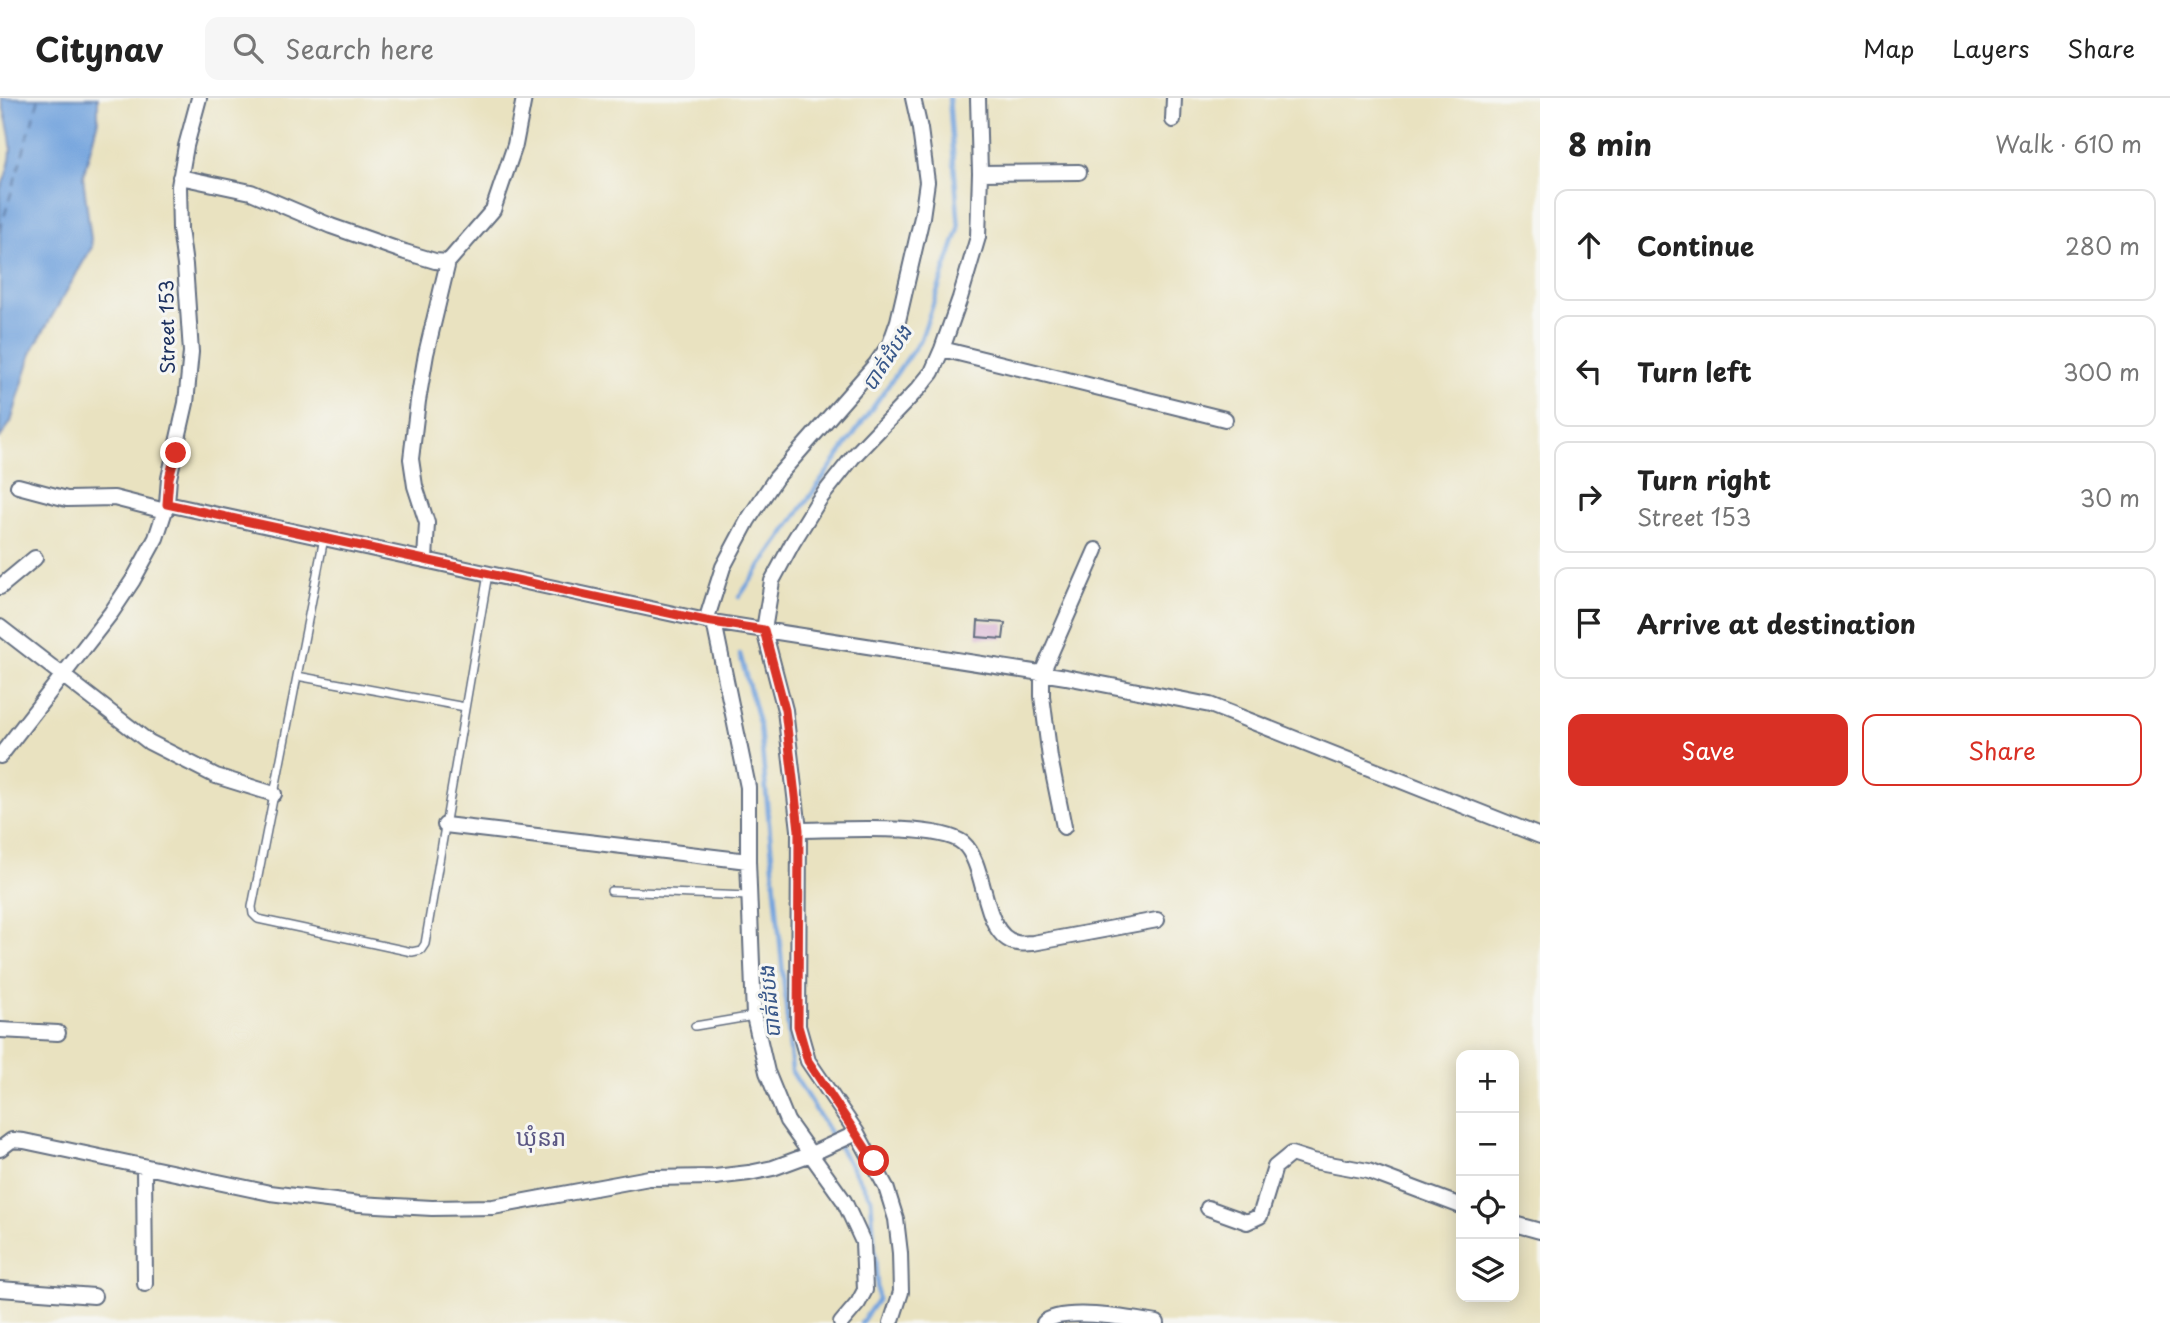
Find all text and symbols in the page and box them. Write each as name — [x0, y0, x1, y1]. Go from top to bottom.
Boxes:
search box — [205, 17, 695, 80]
text: Citynav — [35, 23, 163, 73]
icon: search — [229, 29, 267, 67]
text: Search here — [285, 29, 434, 68]
text: Map — [1863, 30, 1914, 66]
text: Layers — [1952, 30, 2029, 66]
text: Share — [2067, 30, 2135, 66]
text: 8 min — [1568, 121, 1652, 166]
text: Walk · 610 m — [1995, 126, 2142, 161]
icon: ahead — [1570, 226, 1608, 264]
text: Continue — [1637, 226, 1754, 265]
text: 280 m — [2065, 228, 2140, 263]
street label: Street 153 — [151, 280, 181, 374]
water label: បាត់ដំបង — [852, 317, 919, 396]
icon: left — [1570, 352, 1608, 390]
text: Turn left — [1637, 352, 1752, 391]
text: 300 m — [2063, 354, 2140, 389]
route end — [160, 437, 191, 468]
text: Turn right — [1637, 460, 1771, 499]
icon: right — [1570, 478, 1608, 516]
text: 30 m — [2079, 480, 2140, 515]
text: Street 153 — [1637, 499, 1751, 534]
icon: arrive — [1570, 604, 1608, 642]
text: Arrive at destination — [1637, 604, 1916, 643]
button: Save — [1568, 714, 1848, 786]
button: Share — [1862, 714, 2142, 786]
water label: បាត់ដំបង — [749, 964, 787, 1040]
map controls — [1456, 1050, 1519, 1302]
button: + — [1456, 1050, 1519, 1113]
button: − — [1456, 1113, 1519, 1176]
district label: ឃុំនរា — [516, 1119, 566, 1154]
route start — [858, 1145, 889, 1176]
button: locate — [1456, 1176, 1519, 1239]
button: layers — [1456, 1239, 1519, 1302]

